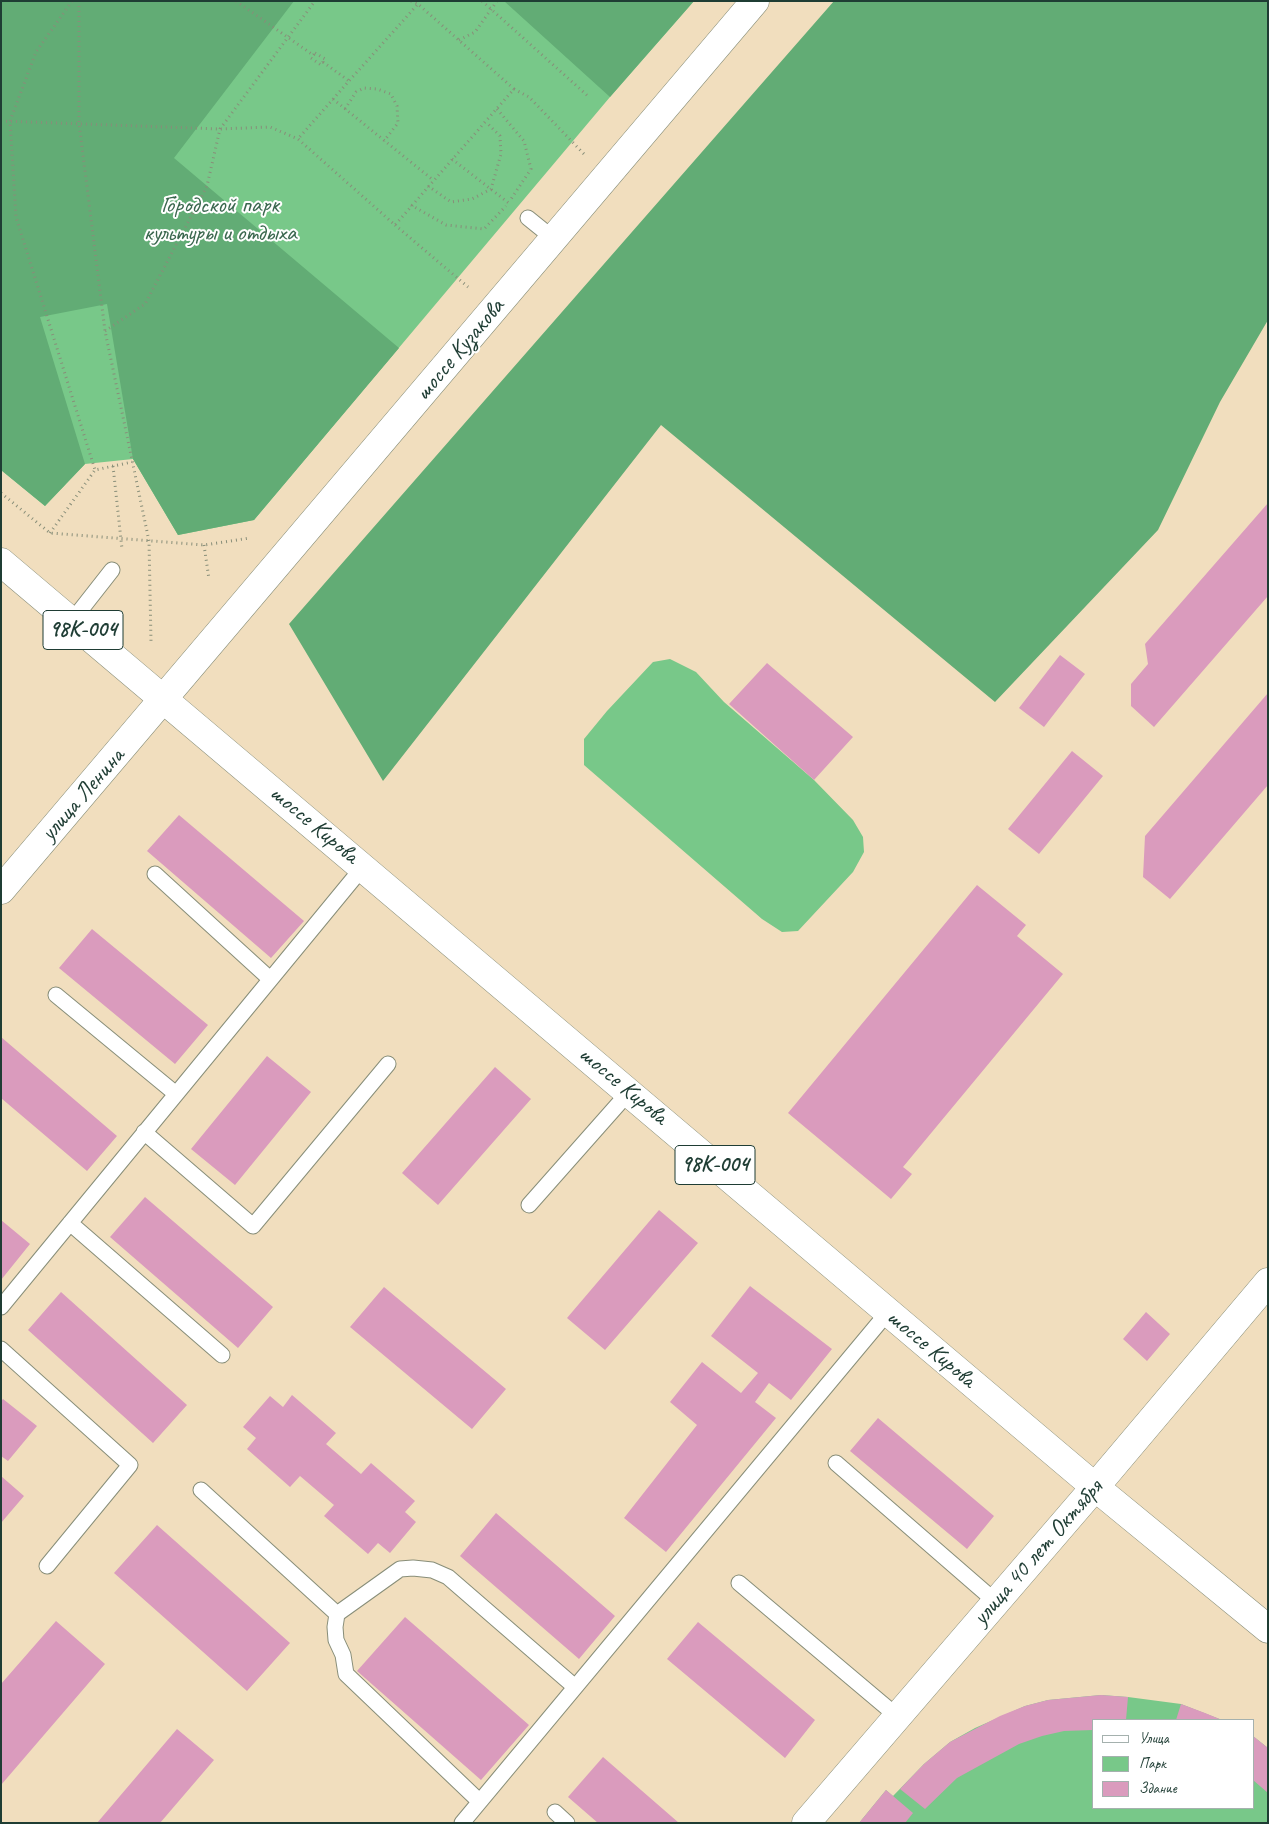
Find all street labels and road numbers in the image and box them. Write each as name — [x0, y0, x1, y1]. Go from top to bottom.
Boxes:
street label: шоссе Кузакова — [409, 293, 511, 407]
road number: 98К-004 — [43, 610, 123, 650]
street label: улица Ленина — [35, 743, 131, 847]
street label: шоссе Кирова — [264, 779, 364, 871]
street label: шоссе Кирова — [573, 1040, 673, 1132]
road number: 98К-004 — [675, 1146, 755, 1184]
street label: шоссе Кирова — [881, 1303, 981, 1395]
street label: улица 40 лет Октября — [967, 1474, 1109, 1632]

